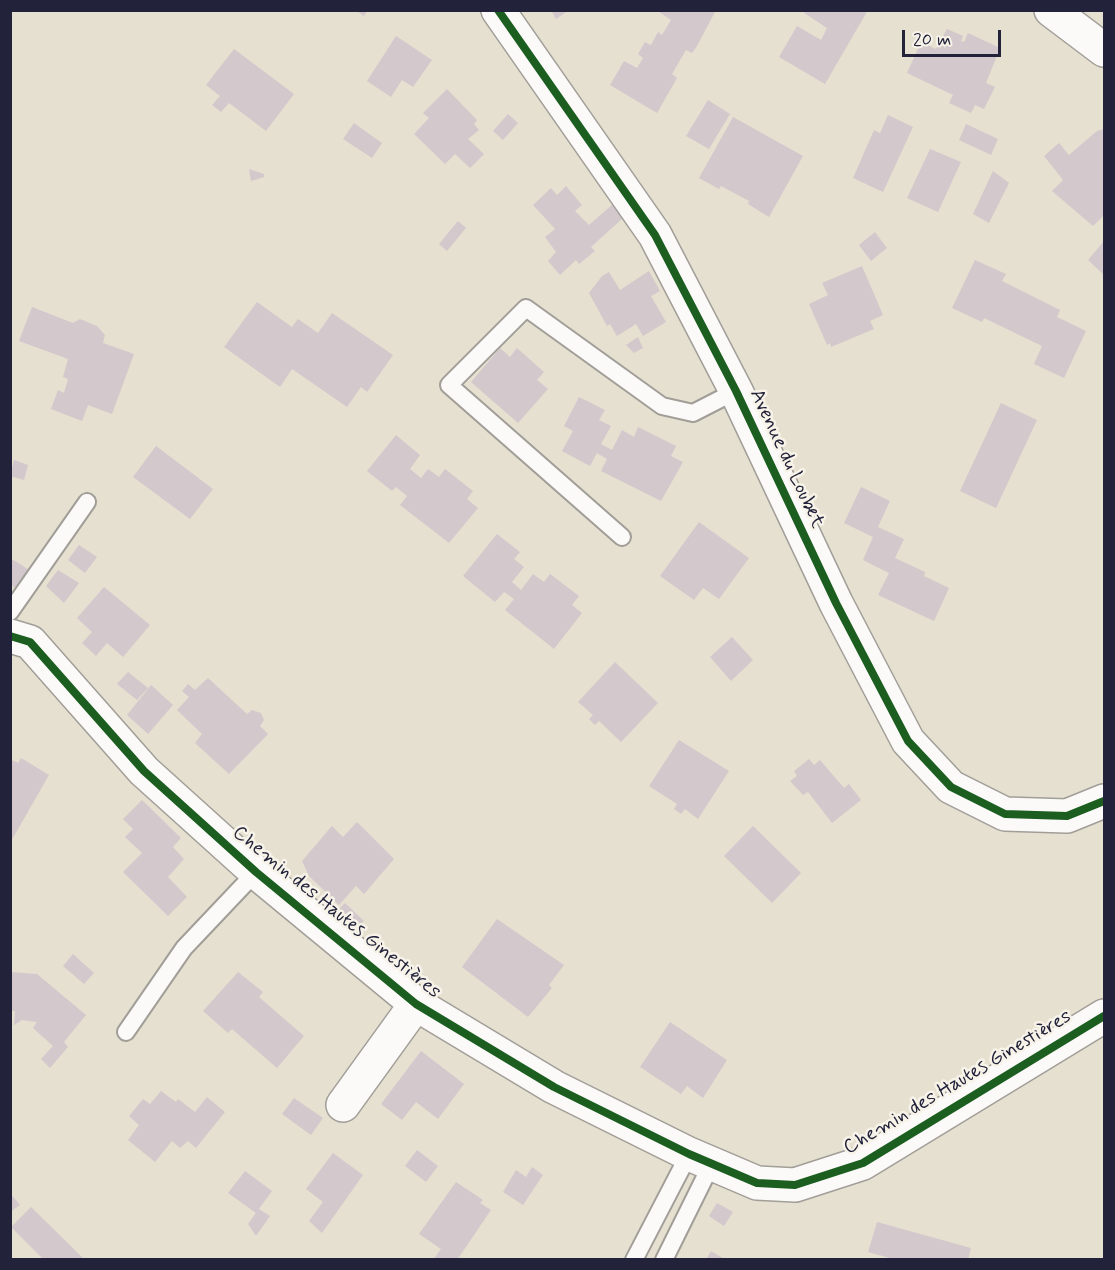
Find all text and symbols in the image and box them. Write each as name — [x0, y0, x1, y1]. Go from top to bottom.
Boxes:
scale bar — [905, 18, 1004, 56]
text: 20 m — [913, 28, 951, 52]
street label: Avenue du Loubet — [743, 386, 829, 532]
street label: Chemin des Hautes Ginestières — [227, 821, 445, 1005]
street label: Chemin des Hautes Ginestières — [840, 1005, 1076, 1161]

